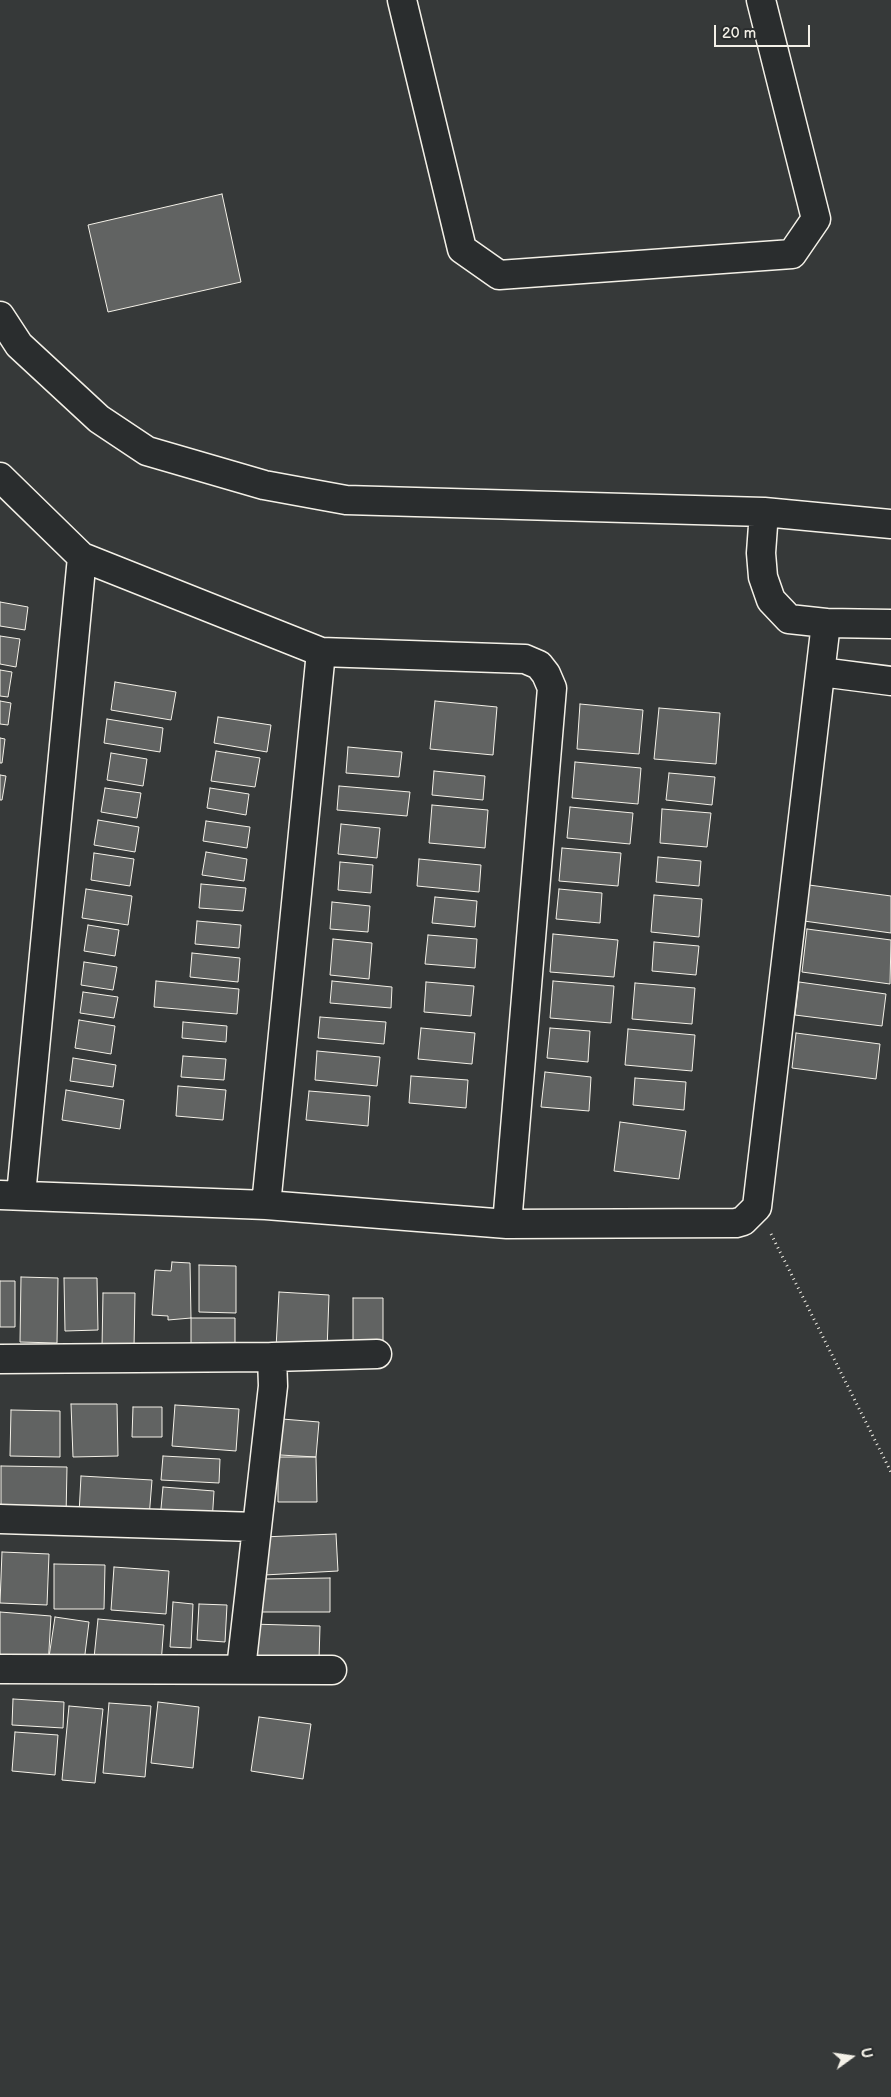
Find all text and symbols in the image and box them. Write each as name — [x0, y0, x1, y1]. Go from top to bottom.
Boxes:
scale bar — [716, 15, 812, 47]
text: 20 m — [722, 24, 756, 43]
north arrow — [826, 2032, 876, 2082]
text: U — [857, 2046, 875, 2060]

